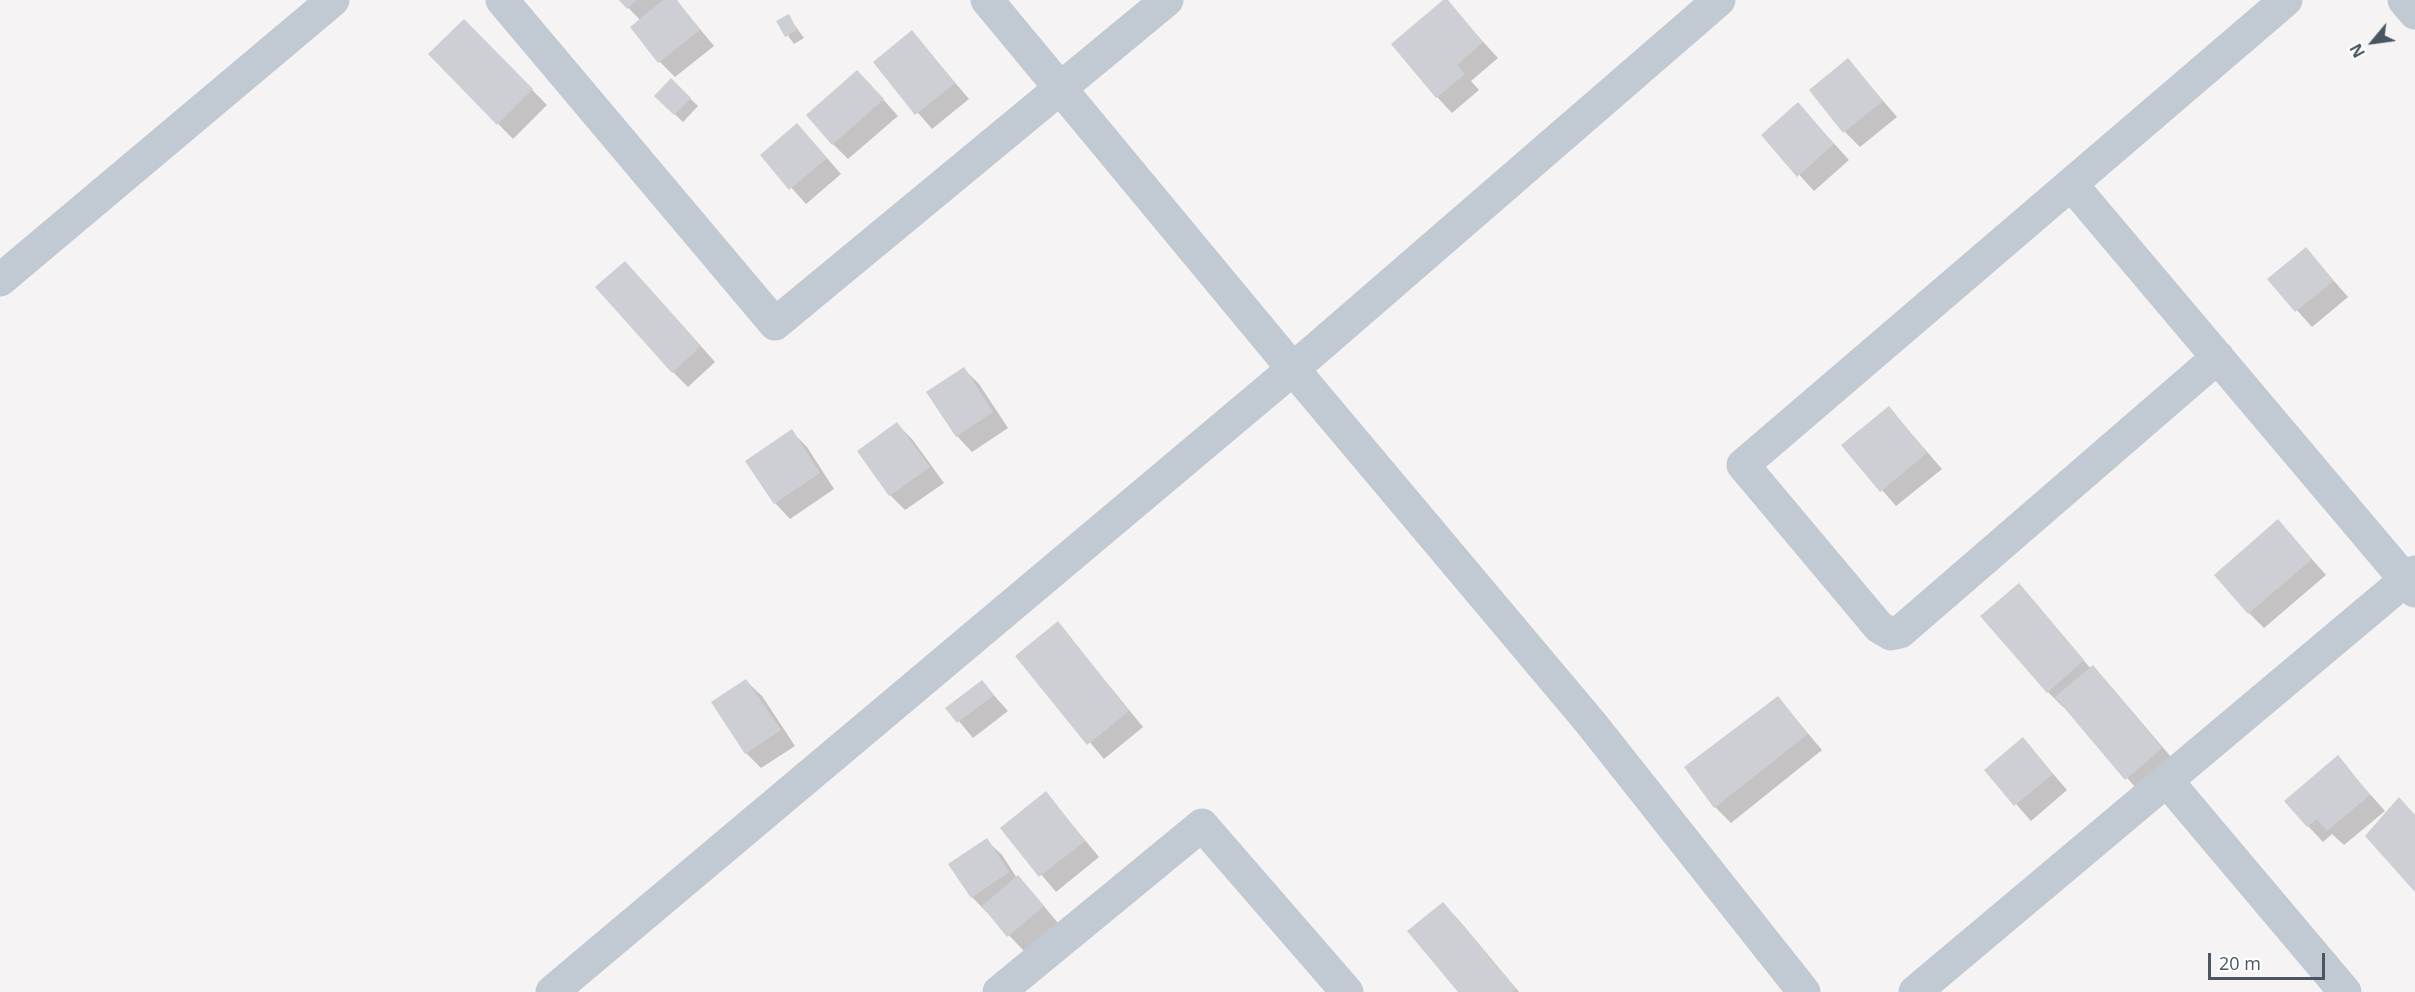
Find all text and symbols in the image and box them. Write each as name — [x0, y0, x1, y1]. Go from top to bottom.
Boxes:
north arrow — [2343, 12, 2403, 72]
text: N — [2344, 40, 2370, 62]
scale bar — [2211, 941, 2328, 979]
text: 20 m — [2219, 951, 2261, 975]

